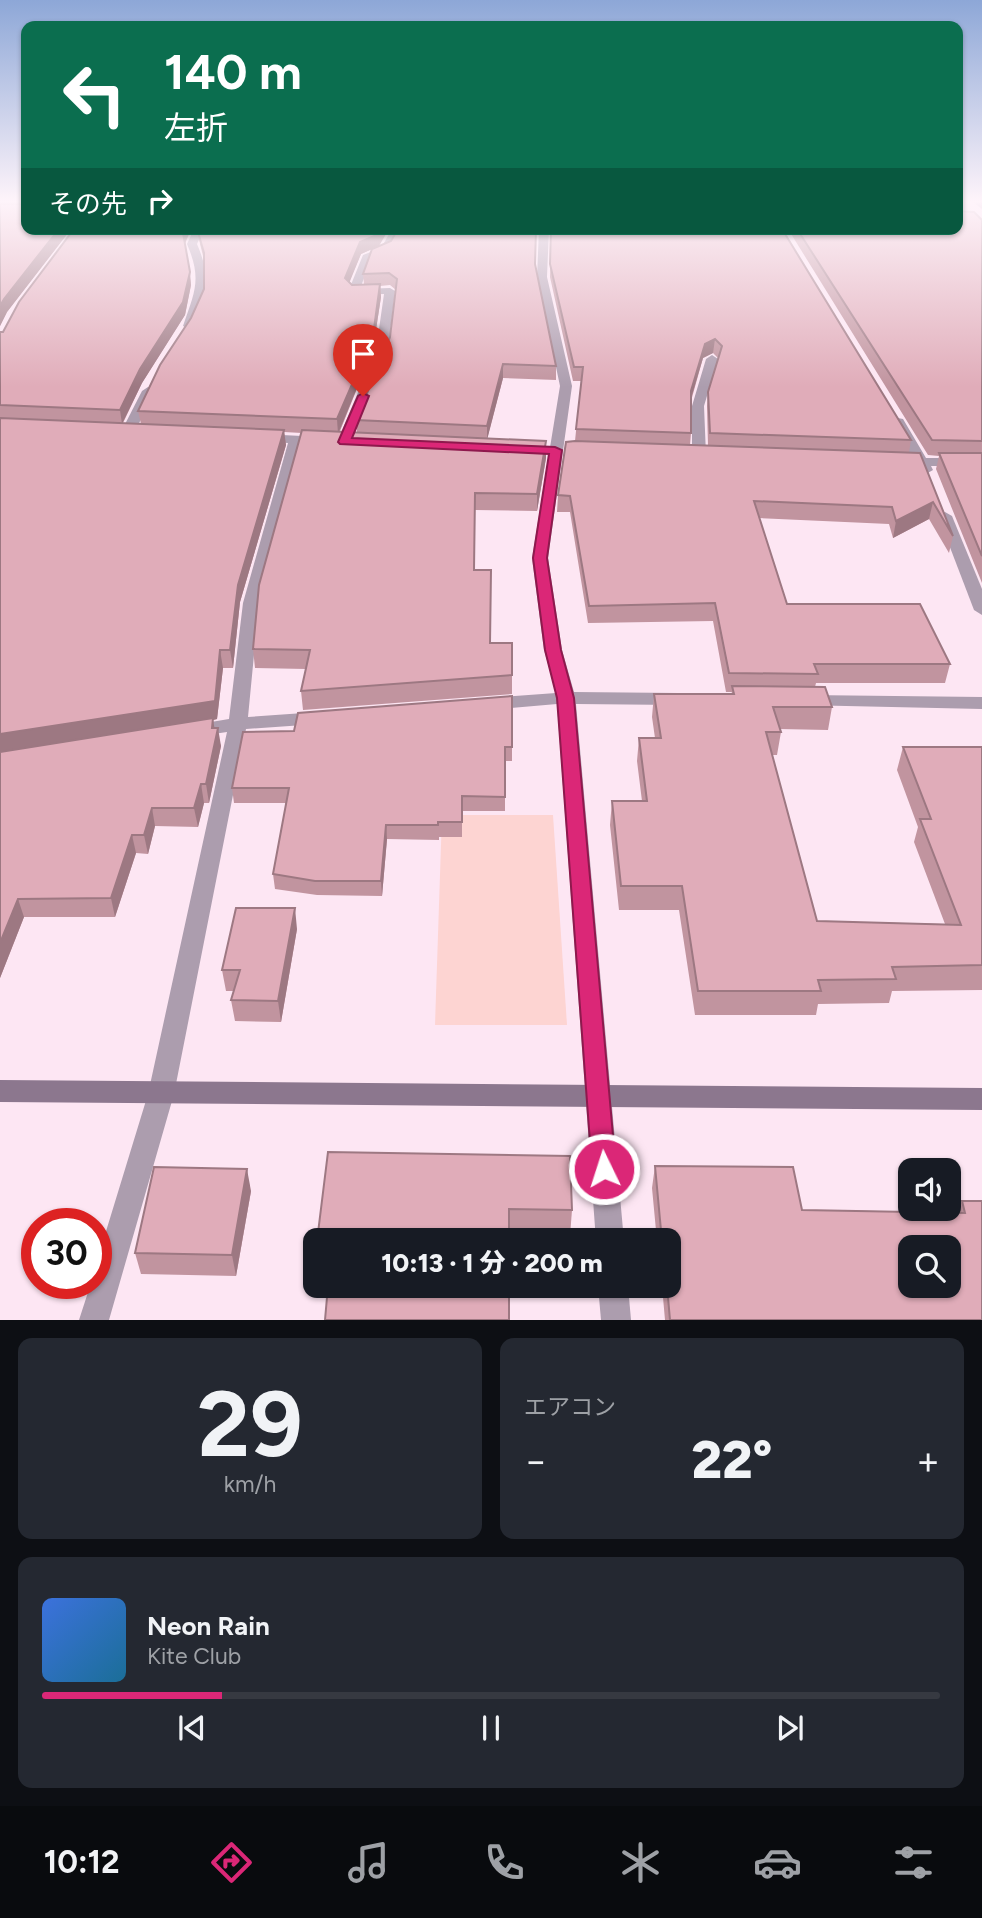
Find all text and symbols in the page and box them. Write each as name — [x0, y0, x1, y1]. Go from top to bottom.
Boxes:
text: 140 m — [164, 42, 302, 101]
icon: left — [49, 49, 140, 140]
text: 左折 — [164, 109, 228, 147]
icon: right — [141, 182, 179, 220]
text: その先 — [49, 188, 127, 220]
pin — [333, 324, 393, 396]
icon: arrive — [344, 335, 382, 373]
position arrow — [567, 1132, 641, 1206]
map controls — [898, 1158, 961, 1298]
button: sound — [898, 1158, 961, 1221]
speed limit sign: 30 — [21, 1208, 112, 1299]
button: search — [898, 1235, 961, 1298]
text: 10:13 · 1 分 · 200 m — [381, 1247, 603, 1279]
text: 29 — [197, 1370, 303, 1479]
text: エアコン — [524, 1393, 616, 1421]
text: 22° — [691, 1429, 773, 1491]
text: − — [524, 1438, 548, 1484]
text: + — [916, 1438, 940, 1484]
text: km/h — [224, 1470, 276, 1498]
text: Neon Rain — [147, 1610, 270, 1642]
text: Kite Club — [147, 1642, 241, 1670]
icon: previous — [173, 1709, 211, 1747]
icon: pause — [472, 1709, 510, 1747]
icon: next — [771, 1709, 809, 1747]
icon: directions — [207, 1838, 256, 1887]
icon: music — [344, 1838, 393, 1887]
icon: phone — [480, 1838, 529, 1887]
icon: climate — [616, 1838, 665, 1887]
icon: car — [753, 1838, 802, 1887]
icon: filters — [889, 1838, 938, 1887]
text: 10:12 — [44, 1843, 120, 1881]

